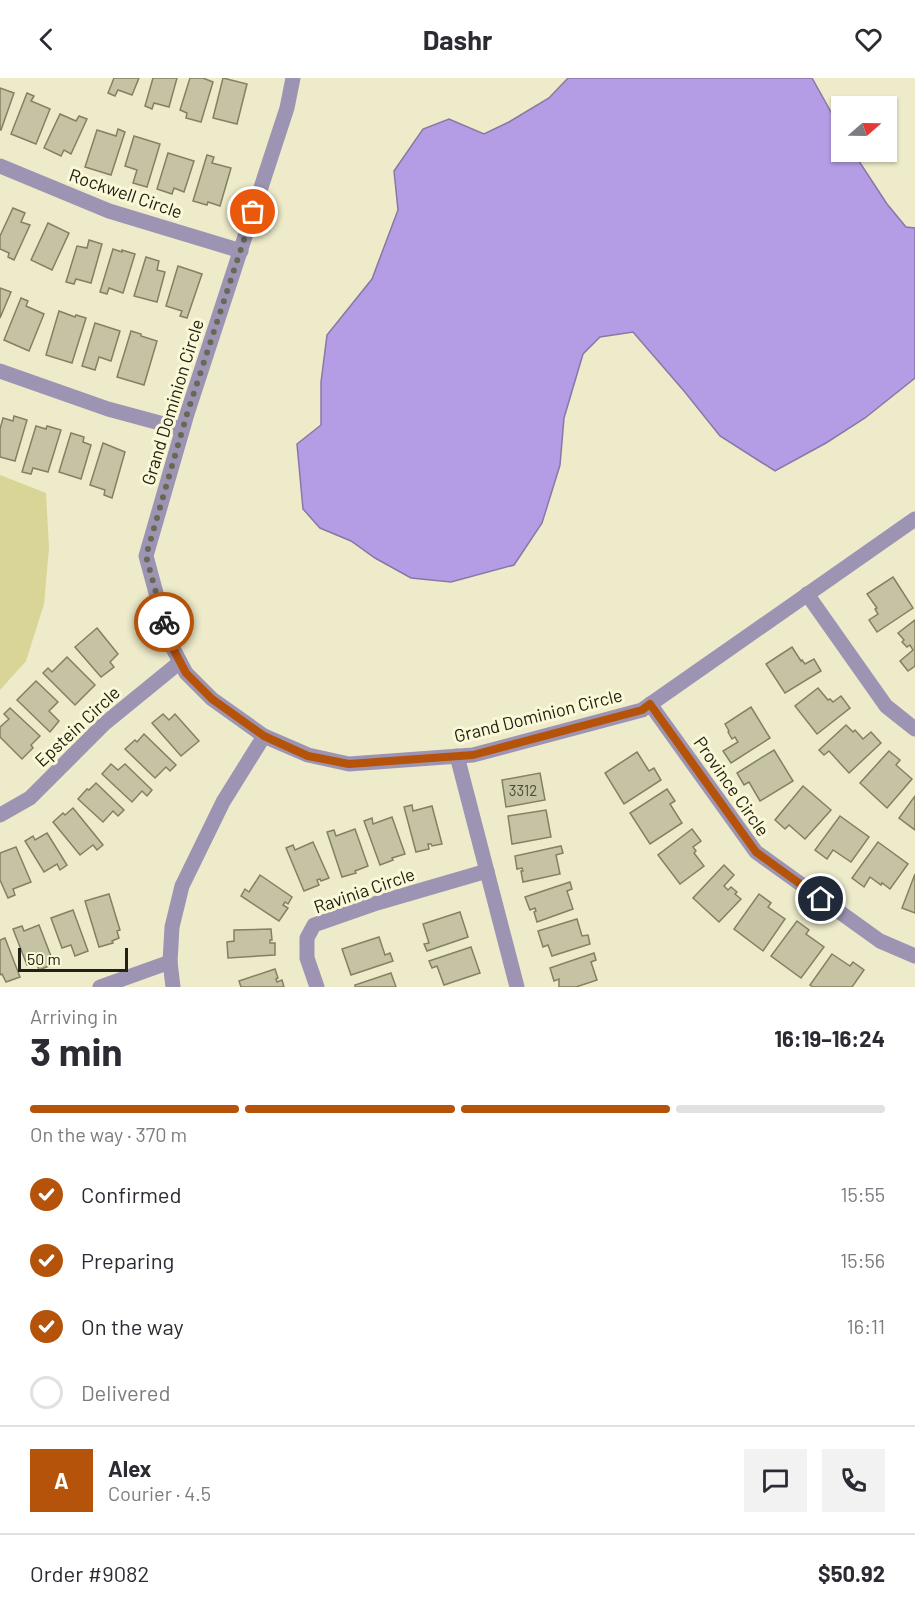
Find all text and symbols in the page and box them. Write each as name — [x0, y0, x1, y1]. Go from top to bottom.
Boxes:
icon: back — [30, 23, 63, 56]
text: Dashr — [423, 23, 492, 55]
icon: heart — [852, 23, 885, 56]
north arrow — [831, 96, 897, 162]
map controls — [831, 96, 897, 162]
street label: Rockwell Circle — [66, 163, 186, 223]
pin — [227, 186, 278, 237]
icon: bag — [236, 195, 269, 228]
street label: Grand Dominion Circle — [136, 316, 208, 488]
courier — [134, 592, 194, 652]
icon: bike — [148, 606, 181, 639]
street label: Epstein Circle — [30, 681, 124, 771]
street label: Grand Dominion Circle — [452, 683, 624, 747]
street label: Province Circle — [689, 732, 775, 840]
house number: 3312 — [509, 781, 537, 799]
street label: Ravinia Circle — [311, 862, 417, 918]
pin — [795, 873, 846, 924]
icon: home — [804, 882, 837, 915]
scale bar — [18, 945, 128, 972]
text: 50 m — [27, 949, 61, 968]
text: Arriving in — [30, 1004, 118, 1028]
text: 16:19–16:24 — [774, 1025, 885, 1051]
text: 3 min — [30, 1027, 123, 1074]
text: On the way · 370 m — [30, 1122, 187, 1146]
icon: check — [30, 1178, 63, 1211]
text: Confirmed — [81, 1181, 181, 1207]
text: 15:55 — [840, 1182, 885, 1206]
icon: check — [30, 1244, 63, 1277]
text: Preparing — [81, 1247, 174, 1273]
text: 15:56 — [840, 1248, 885, 1272]
icon: check — [30, 1310, 63, 1343]
text: On the way — [81, 1313, 184, 1339]
text: 16:11 — [847, 1314, 885, 1338]
text: Delivered — [81, 1379, 170, 1405]
button: chat — [744, 1449, 807, 1512]
button: phone — [822, 1449, 885, 1512]
text: Alex — [108, 1455, 151, 1481]
text: A — [54, 1467, 69, 1493]
text: Courier · 4.5 — [108, 1481, 211, 1505]
text: Order #9082 — [30, 1560, 149, 1586]
text: $50.92 — [818, 1560, 885, 1586]

